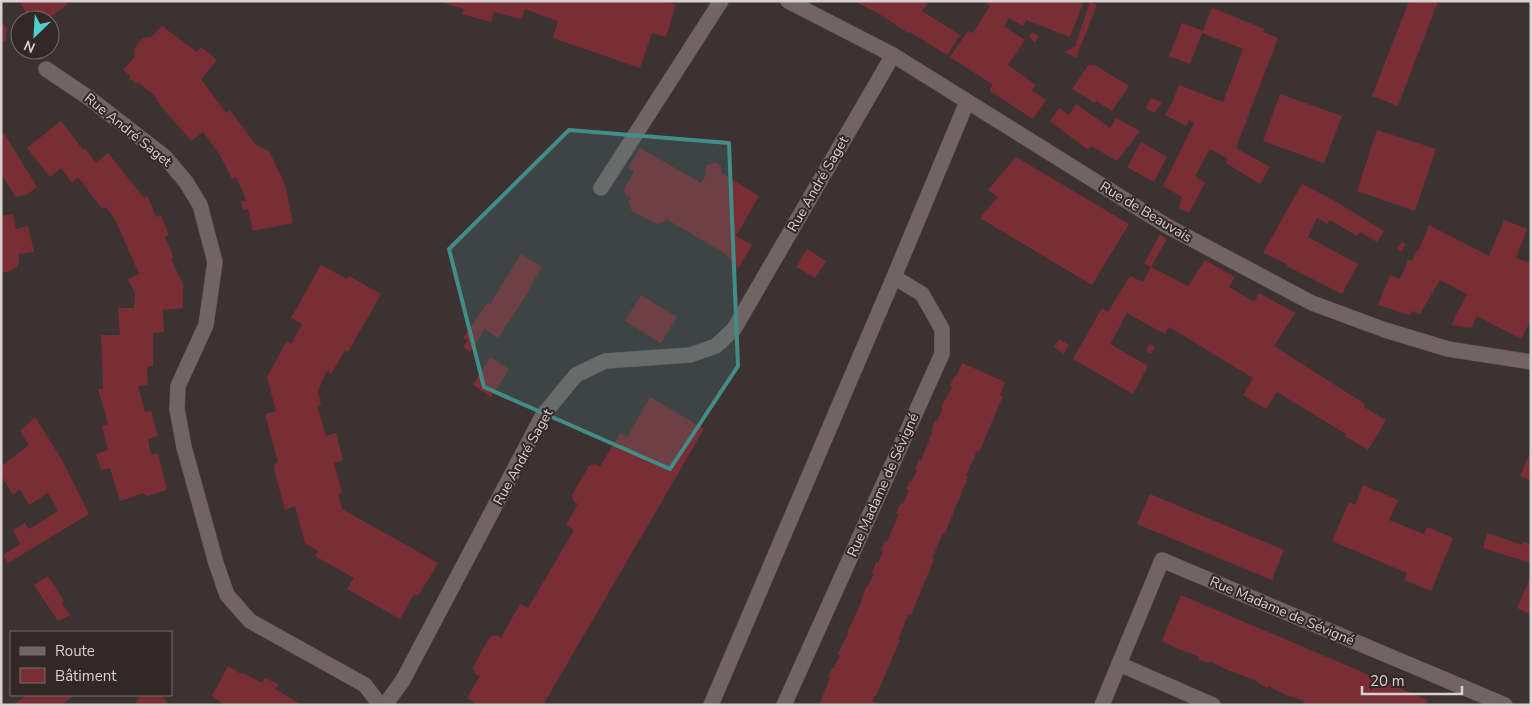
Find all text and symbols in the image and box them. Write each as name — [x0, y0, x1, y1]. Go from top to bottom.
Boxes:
north arrow — [10, 10, 60, 60]
text: N — [21, 36, 38, 57]
street label: Rue André Saget — [80, 89, 176, 171]
street label: Rue André Saget — [783, 133, 853, 235]
street label: Rue de Beauvais — [1096, 177, 1196, 247]
street label: Rue André Saget — [489, 405, 557, 508]
street label: Rue Madame de Sévigné — [843, 410, 923, 560]
street label: Rue Madame de Sévigné — [1207, 572, 1357, 650]
legend — [10, 631, 172, 696]
text: Route — [55, 641, 95, 661]
scale bar — [1362, 664, 1462, 696]
text: Bâtiment — [55, 666, 117, 686]
text: 20 m — [1370, 671, 1405, 691]

